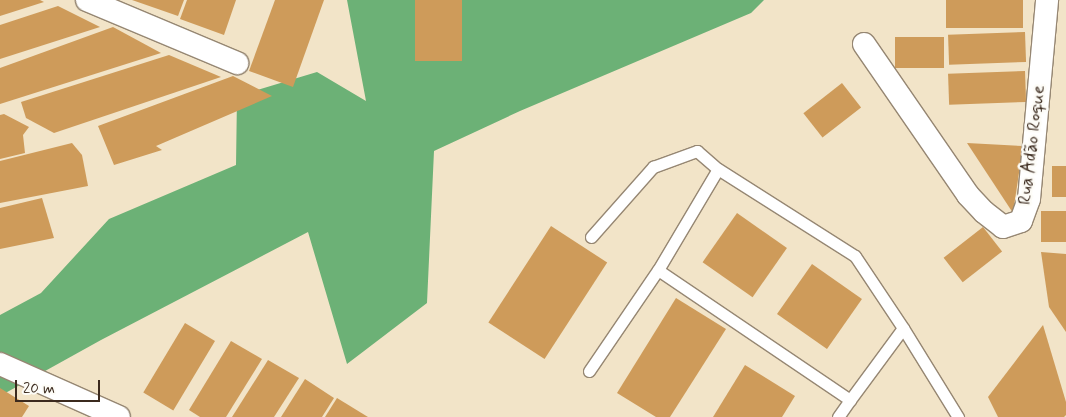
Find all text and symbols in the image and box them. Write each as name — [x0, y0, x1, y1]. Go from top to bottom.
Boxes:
street label: Rua Adão Roque — [1014, 86, 1050, 204]
scale bar — [18, 370, 102, 402]
text: 20 m — [23, 379, 55, 399]

